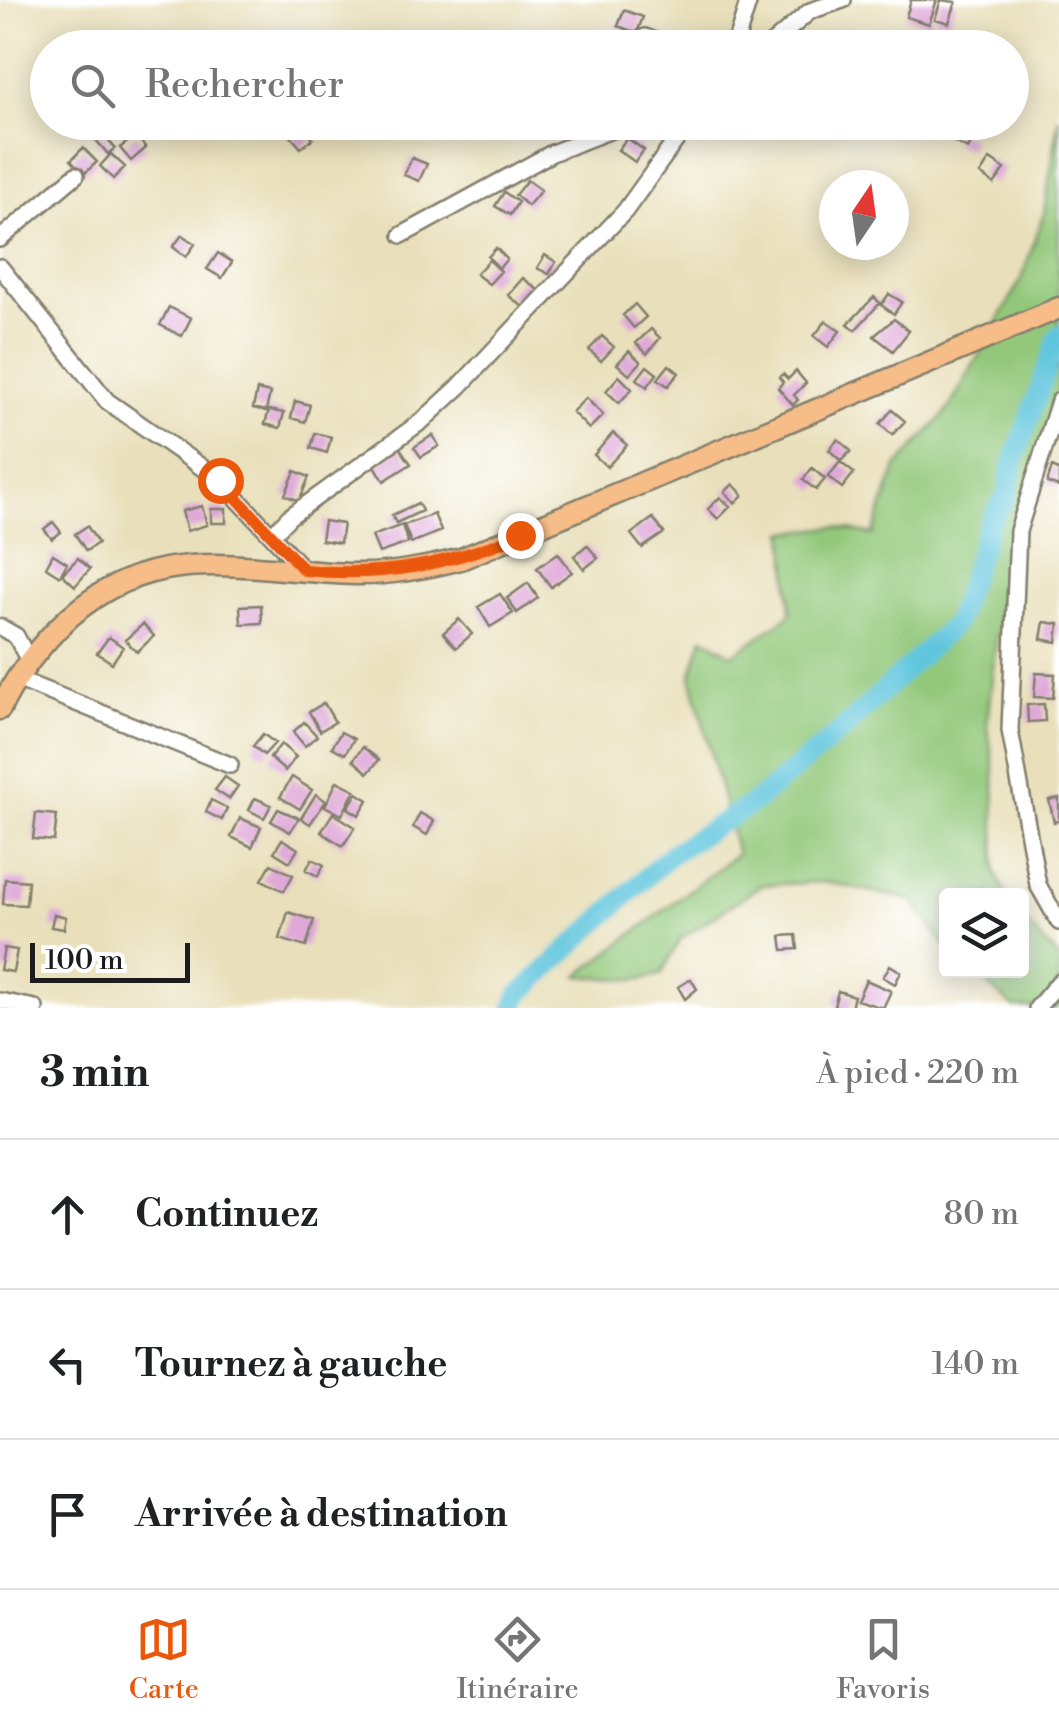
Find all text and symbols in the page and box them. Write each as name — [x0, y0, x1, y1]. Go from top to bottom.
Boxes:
search box — [30, 30, 1029, 140]
icon: search — [65, 58, 120, 113]
text: Rechercher — [145, 62, 344, 109]
north arrow — [819, 170, 909, 260]
route start — [198, 458, 244, 504]
route end — [498, 513, 544, 559]
map controls — [939, 888, 1029, 978]
button: layers — [939, 888, 1029, 978]
scale bar — [30, 938, 190, 983]
text: 100 m — [45, 943, 124, 978]
text: 3 min — [40, 1047, 149, 1100]
text: À pied · 220 m — [816, 1053, 1019, 1093]
icon: ahead — [40, 1187, 95, 1242]
text: Continuez — [135, 1191, 318, 1238]
text: 80 m — [944, 1194, 1019, 1234]
icon: left — [40, 1337, 95, 1392]
text: Tournez à gauche — [135, 1341, 447, 1388]
text: 140 m — [932, 1344, 1019, 1384]
icon: arrive — [40, 1487, 95, 1542]
text: Arrivée à destination — [135, 1491, 508, 1538]
tab: Carte — [129, 1612, 199, 1707]
tab: Itinéraire — [457, 1612, 579, 1707]
tab: Favoris — [836, 1612, 930, 1707]

